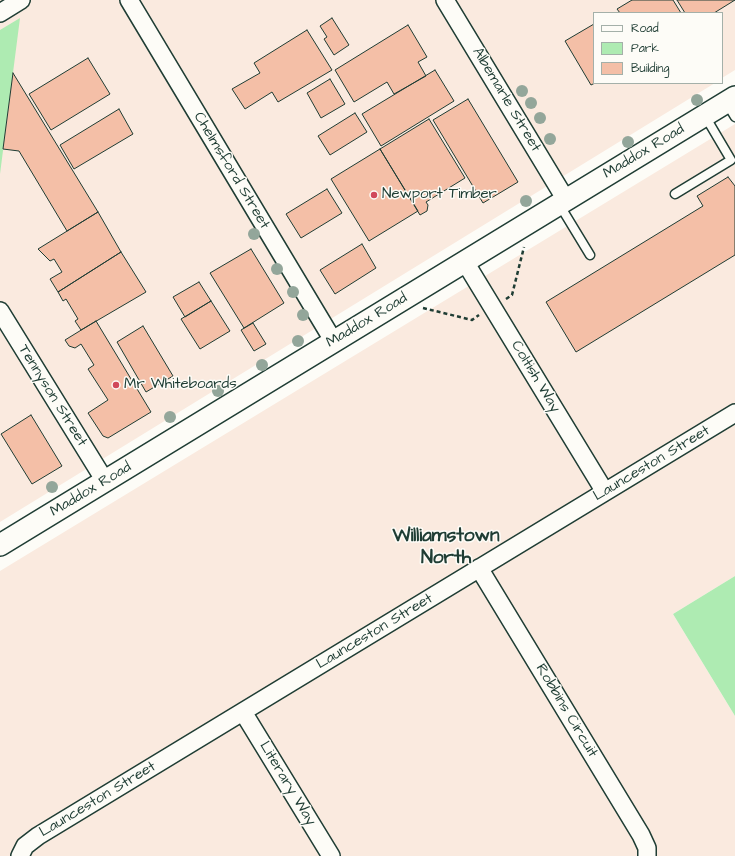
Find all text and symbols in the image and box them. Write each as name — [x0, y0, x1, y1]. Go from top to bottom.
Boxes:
legend — [593, 12, 723, 84]
text: Road — [631, 20, 659, 37]
text: Park — [631, 40, 659, 57]
street label: Albemarle Street — [468, 44, 544, 156]
text: Building — [631, 60, 669, 77]
street label: Chelmsford Street — [189, 109, 273, 233]
street label: Maddox Road — [600, 121, 688, 183]
place label: Newport Timber — [382, 186, 497, 204]
marker: Newport Timber — [369, 190, 379, 200]
street label: Maddox Road — [323, 290, 411, 352]
street label: Coltish Way — [507, 338, 563, 416]
street label: Tennyson Street — [14, 342, 90, 450]
place label: Mr Whiteboards — [124, 376, 237, 394]
marker: Mr Whiteboards — [111, 380, 121, 390]
street label: Launceston Street — [591, 422, 713, 506]
street label: Maddox Road — [47, 459, 135, 521]
district label: Williamstown North — [393, 526, 499, 570]
street label: Launceston Street — [314, 590, 436, 674]
street label: Robbins Circuit — [531, 661, 601, 761]
street label: Literary Way — [255, 739, 319, 829]
street label: Launceston Street — [37, 758, 159, 842]

